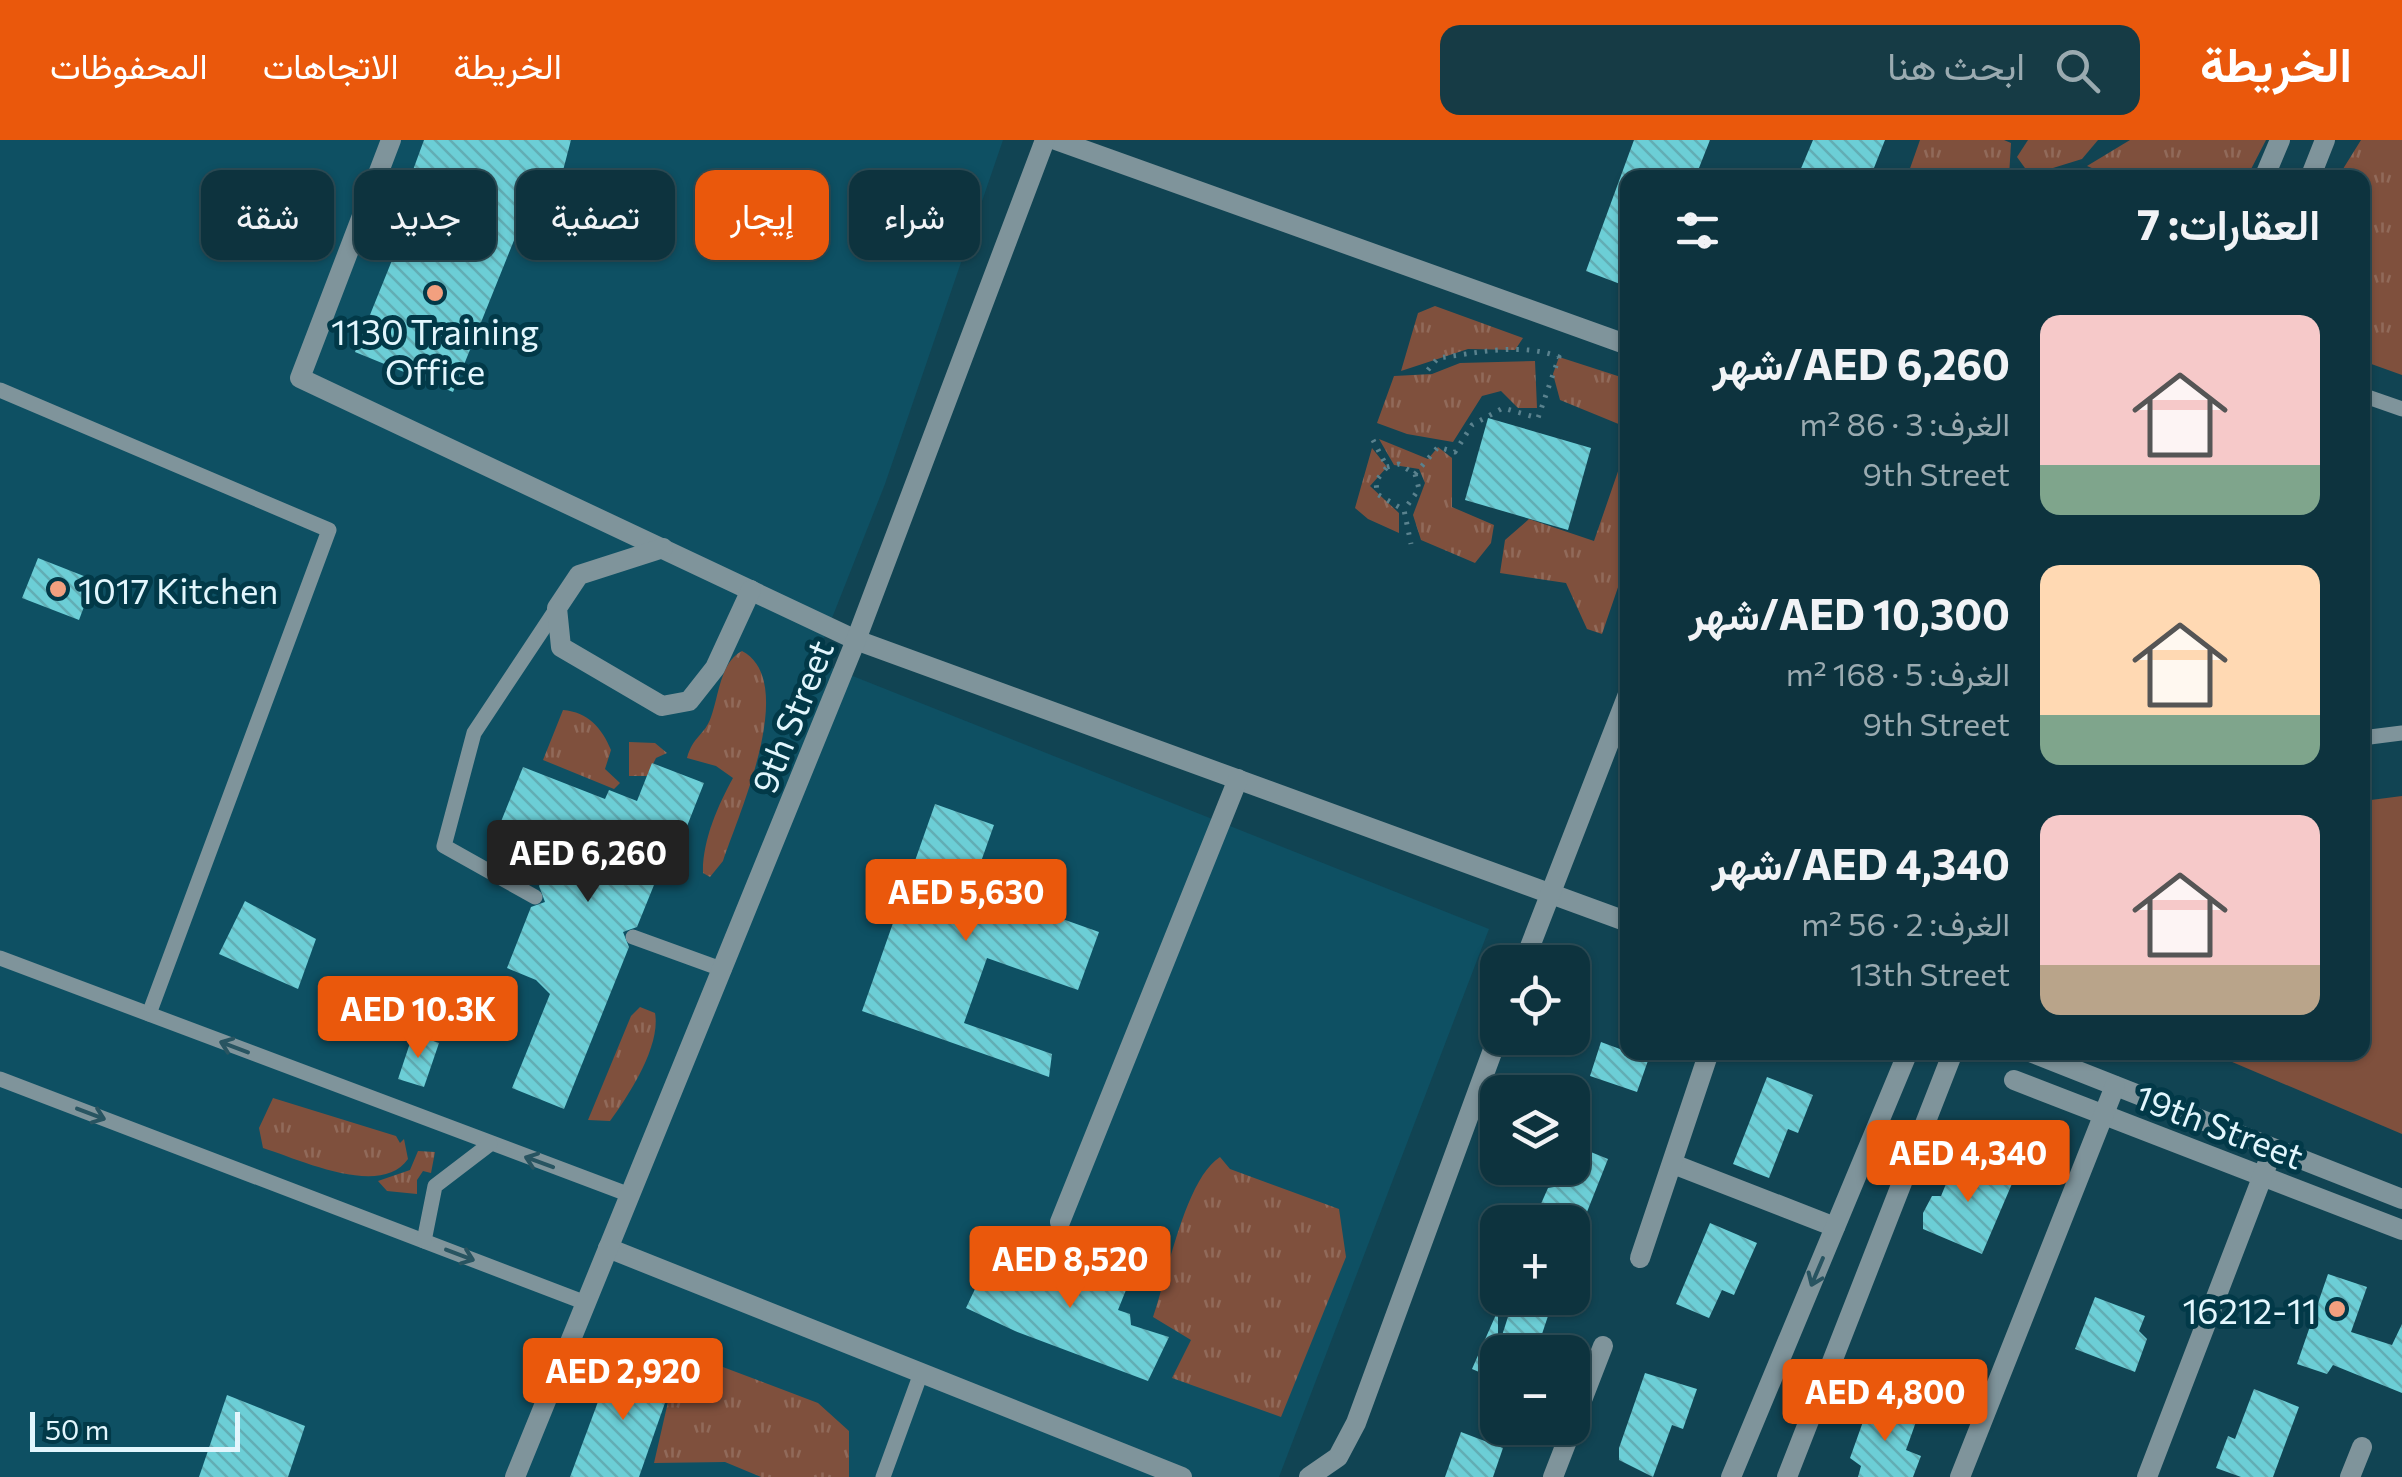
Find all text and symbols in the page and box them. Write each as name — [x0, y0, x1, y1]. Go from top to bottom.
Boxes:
search box — [1440, 25, 2140, 115]
text: الخريطة — [2200, 33, 2352, 92]
text: ابحث هنا — [1887, 41, 2025, 88]
text: المحفوظات — [50, 43, 208, 86]
text: الاتجاهات — [263, 43, 399, 86]
text: الخريطة — [454, 43, 562, 86]
icon: search — [2050, 43, 2105, 98]
chip: شقة — [201, 170, 334, 260]
chip: جديد — [354, 170, 496, 260]
chip: تصفية — [516, 170, 675, 260]
chip: إيجار — [695, 170, 829, 260]
chip: شراء — [849, 170, 980, 260]
text: العقارات: 7 — [2137, 197, 2320, 249]
icon: filters — [1670, 203, 1725, 258]
marker: 1130 Training Office — [424, 282, 446, 304]
place label: 1130 Training Office — [331, 309, 539, 392]
text: AED 6,260/شهر — [1712, 337, 2010, 389]
icon: home — [2120, 355, 2240, 475]
text: الغرف: 3 · 86 m² — [1800, 403, 2010, 443]
text: 9th Street — [1863, 453, 2010, 493]
place label: 1017 Kitchen — [78, 568, 278, 611]
marker: 1017 Kitchen — [47, 578, 69, 600]
text: AED 10,300/شهر — [1689, 587, 2010, 639]
icon: home — [2120, 605, 2240, 725]
street label: 9th Street — [741, 633, 841, 799]
text: الغرف: 5 · 168 m² — [1786, 653, 2010, 693]
text: 9th Street — [1863, 703, 2010, 743]
pin: AED 6,260 — [474, 820, 702, 905]
text: AED 6,260 — [509, 832, 667, 872]
text: AED 4,340/شهر — [1712, 837, 2010, 889]
icon: home — [2120, 855, 2240, 975]
pin: AED 5,630 — [852, 859, 1080, 944]
text: AED 5,630 — [888, 871, 1044, 911]
text: الغرف: 2 · 56 m² — [1801, 903, 2010, 943]
map controls — [1480, 945, 1590, 1445]
button: locate — [1480, 945, 1590, 1055]
text: 13th Street — [1850, 953, 2010, 993]
pin: AED 10.3K — [304, 976, 532, 1061]
text: AED 10.3K — [340, 988, 496, 1028]
one-way arrow — [220, 1037, 251, 1055]
street label: 19th Street — [2130, 1073, 2310, 1177]
button: layers — [1480, 1075, 1590, 1185]
one-way arrow — [75, 1106, 106, 1124]
pin: AED 4,340 — [1854, 1120, 2082, 1205]
text: AED 4,340 — [1889, 1132, 2047, 1172]
one-way arrow — [524, 1152, 555, 1170]
button: + — [1480, 1205, 1590, 1315]
pin: AED 8,520 — [956, 1226, 1184, 1311]
text: AED 8,520 — [992, 1238, 1148, 1278]
one-way arrow — [444, 1247, 475, 1265]
one-way arrow — [1806, 1256, 1824, 1287]
place label: 16212-11 — [2182, 1288, 2317, 1331]
marker: 16212-11 — [2326, 1298, 2348, 1320]
button: − — [1480, 1335, 1590, 1445]
pin: AED 2,920 — [509, 1338, 737, 1423]
text: AED 2,920 — [545, 1350, 701, 1390]
pin: AED 4,800 — [1771, 1359, 1999, 1444]
text: AED 4,800 — [1804, 1371, 1966, 1411]
scale bar — [30, 1407, 240, 1452]
text: 50 m — [45, 1412, 109, 1446]

